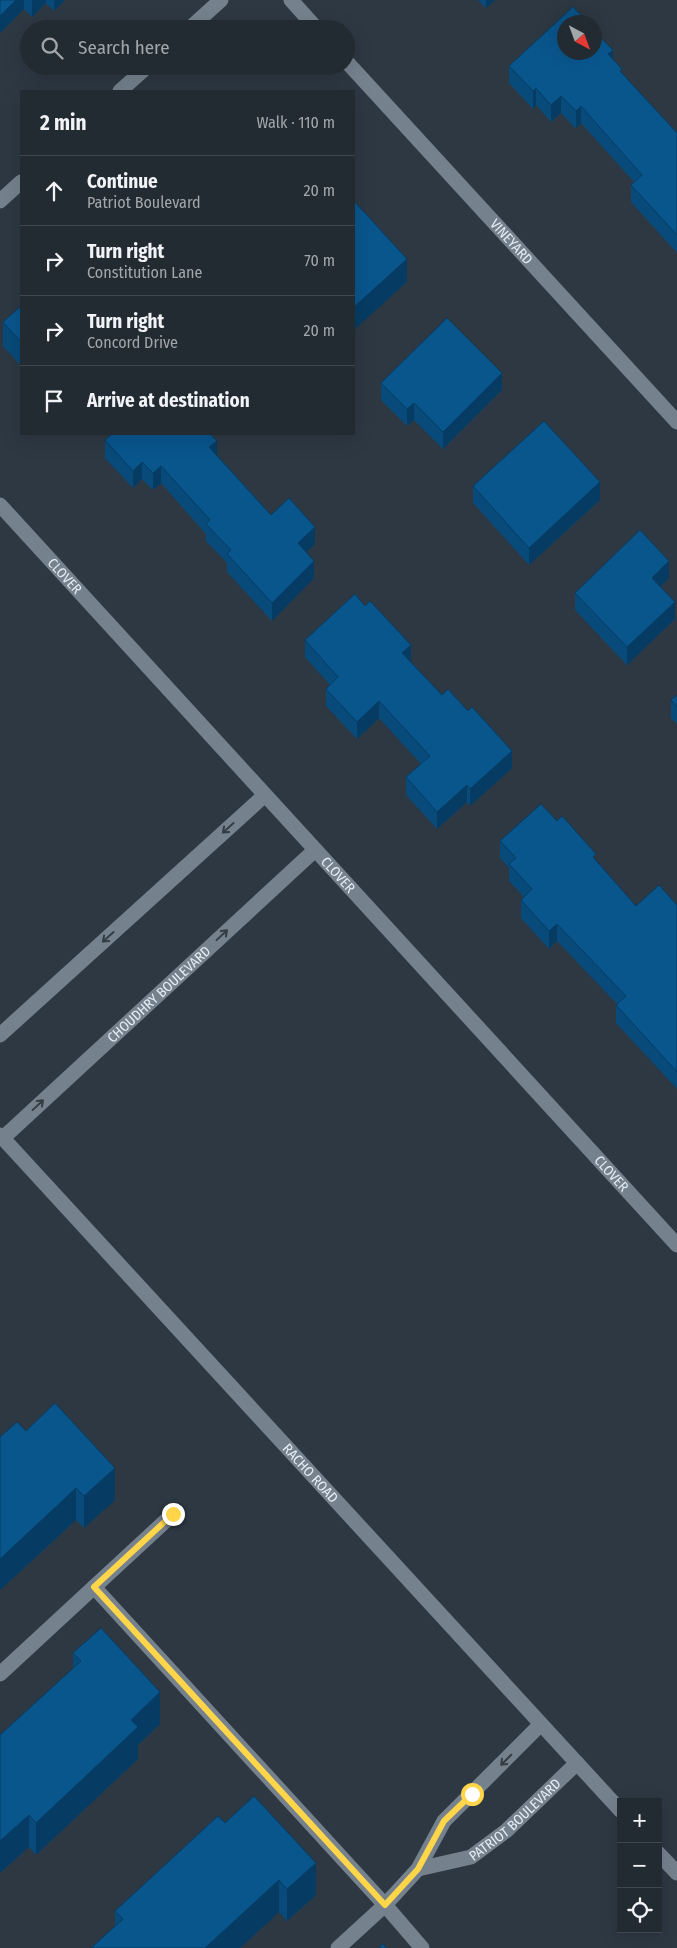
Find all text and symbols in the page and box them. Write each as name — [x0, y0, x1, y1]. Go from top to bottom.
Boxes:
north arrow — [557, 15, 602, 60]
search box — [20, 20, 355, 75]
icon: search — [38, 34, 66, 62]
text: Search here — [78, 36, 170, 59]
text: 2 min — [40, 110, 87, 136]
text: Walk · 110 m — [257, 113, 335, 132]
text: Continue — [87, 170, 158, 193]
icon: ahead — [40, 177, 68, 205]
text: 20 m — [304, 181, 335, 200]
text: Patriot Boulevard — [87, 193, 201, 212]
street label: VINEYARD — [487, 215, 537, 268]
text: Turn right — [87, 240, 164, 263]
icon: right — [40, 247, 68, 275]
text: 70 m — [304, 251, 335, 270]
text: Constitution Lane — [87, 263, 202, 282]
text: Turn right — [87, 310, 164, 333]
icon: right — [40, 317, 68, 345]
text: 20 m — [304, 321, 335, 340]
text: Concord Drive — [87, 333, 178, 352]
icon: arrive — [40, 387, 68, 415]
text: Arrive at destination — [87, 389, 250, 412]
street label: CLOVER — [44, 554, 86, 598]
one-way arrow — [222, 822, 235, 834]
street label: CLOVER — [317, 853, 359, 896]
one-way arrow — [216, 929, 229, 941]
one-way arrow — [102, 931, 115, 943]
street label: CHOUDHRY BOULEVARD — [104, 942, 214, 1046]
one-way arrow — [32, 1099, 45, 1110]
street label: CLOVER — [591, 1152, 633, 1195]
street label: RACHO ROAD — [279, 1440, 342, 1506]
route end — [162, 1503, 185, 1526]
one-way arrow — [500, 1753, 512, 1766]
street label: PATRIOT BOULEVARD — [465, 1775, 564, 1864]
route start — [461, 1783, 484, 1806]
map controls — [617, 1798, 662, 1933]
button: + — [617, 1798, 662, 1843]
button: − — [617, 1843, 662, 1888]
button: locate — [617, 1888, 662, 1933]

